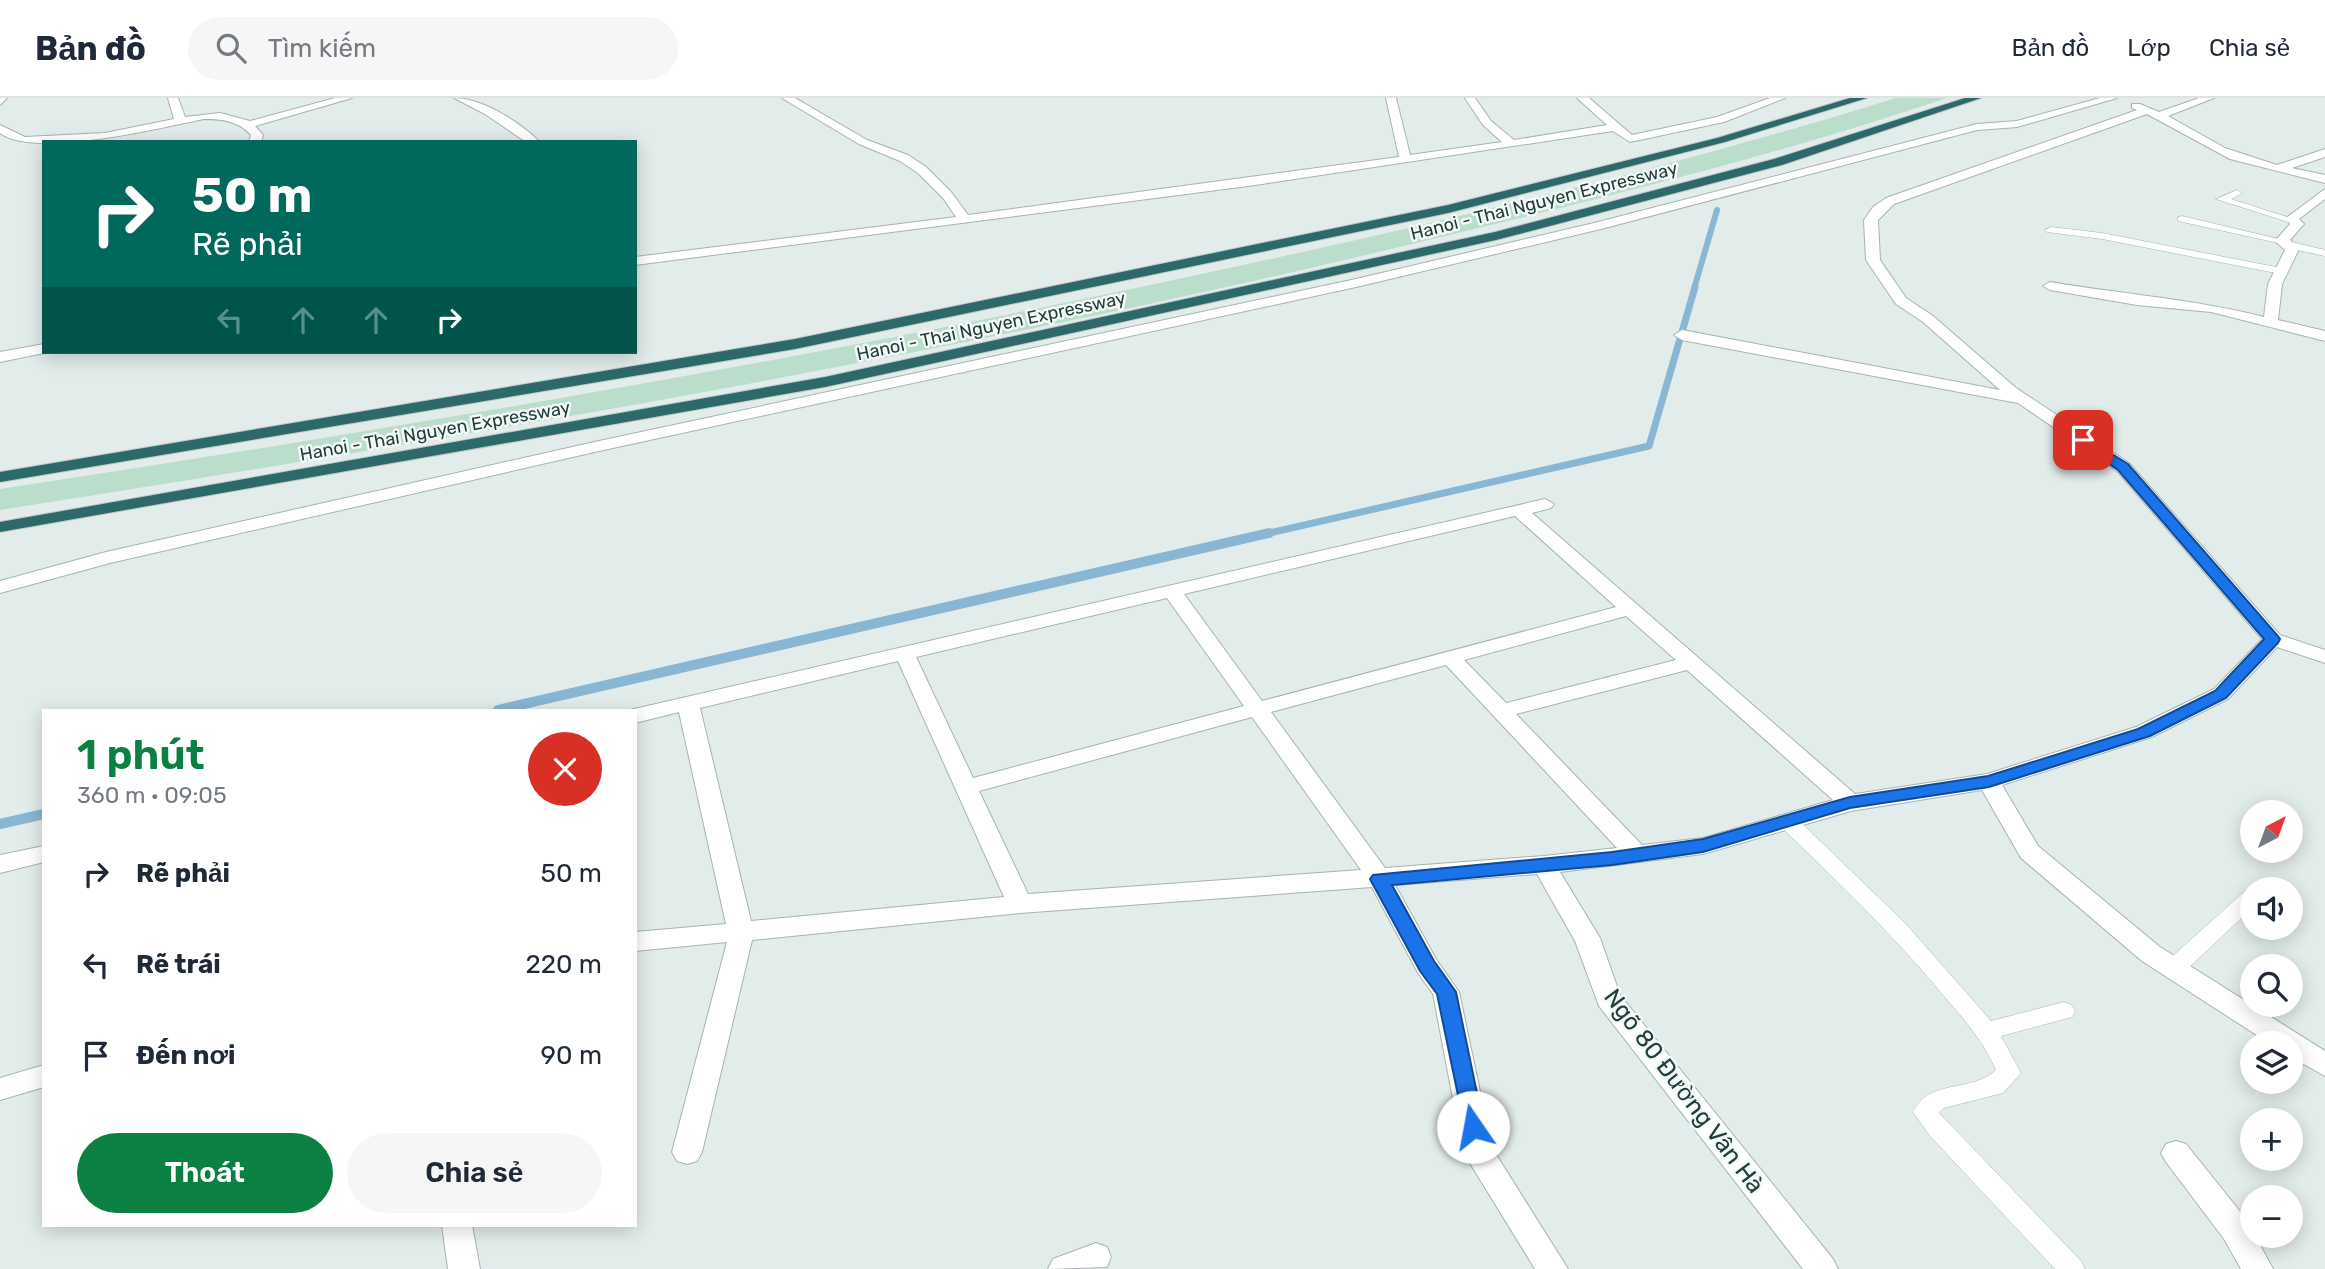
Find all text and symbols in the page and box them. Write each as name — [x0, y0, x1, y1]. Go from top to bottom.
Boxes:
search box — [188, 17, 678, 80]
text: Bản đồ — [35, 29, 146, 68]
icon: search — [212, 29, 250, 67]
text: Tìm kiếm — [268, 33, 376, 64]
text: Bản đồ — [2011, 34, 2089, 62]
text: Lớp — [2127, 34, 2171, 62]
text: Chia sẻ — [2209, 34, 2290, 62]
street label: Hanoi - Thai Nguyen Expressway — [1408, 157, 1680, 245]
text: 50 m — [192, 166, 312, 224]
icon: right — [77, 168, 168, 259]
text: Rẽ phải — [192, 225, 303, 263]
street label: Hanoi - Thai Nguyen Expressway — [855, 287, 1128, 365]
icon: left — [211, 301, 249, 339]
icon: ahead — [284, 301, 322, 339]
icon: ahead — [357, 301, 395, 339]
icon: right — [430, 301, 468, 339]
street label: Hanoi - Thai Nguyen Expressway — [298, 396, 572, 466]
pin — [2053, 410, 2113, 470]
icon: arrive — [2064, 421, 2102, 459]
text: 1 phút — [77, 730, 205, 780]
button: close — [528, 732, 602, 806]
text: 360 m · 09:05 — [77, 781, 227, 809]
north arrow — [2240, 800, 2303, 863]
map controls — [2240, 800, 2303, 1248]
icon: right — [77, 855, 115, 893]
text: Rẽ phải — [136, 858, 230, 889]
text: 50 m — [541, 858, 602, 889]
button: sound — [2240, 877, 2303, 940]
icon: left — [77, 946, 115, 984]
text: Rẽ trái — [136, 949, 221, 980]
text: 220 m — [525, 949, 602, 980]
button: search — [2240, 954, 2303, 1017]
street label: Ngõ 80 Đường Vân Hà — [1598, 983, 1770, 1199]
button: layers — [2240, 1031, 2303, 1094]
icon: arrive — [77, 1037, 115, 1075]
text: Đến nơi — [136, 1040, 235, 1071]
text: 90 m — [541, 1040, 602, 1071]
position arrow — [1436, 1090, 1510, 1164]
button: + — [2240, 1108, 2303, 1171]
button: Thoát — [77, 1133, 333, 1213]
button: Chia sẻ — [347, 1133, 602, 1213]
button: − — [2240, 1185, 2303, 1248]

